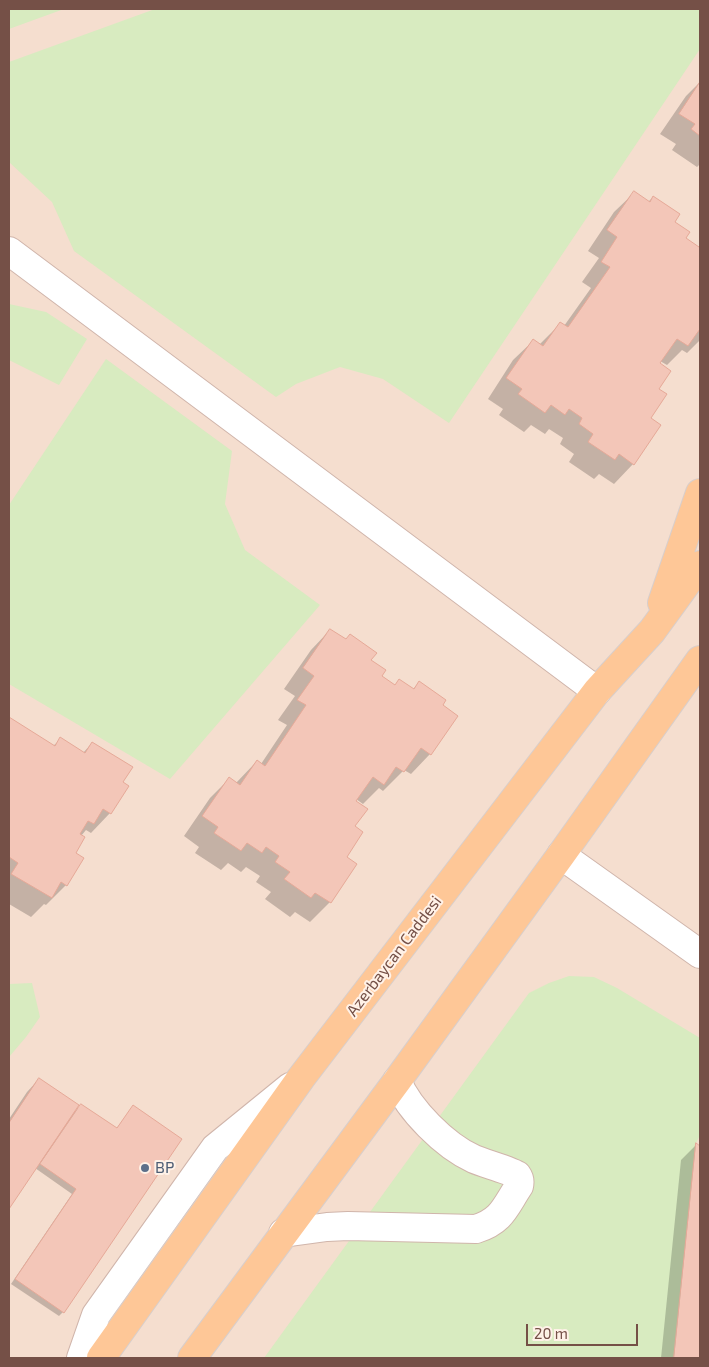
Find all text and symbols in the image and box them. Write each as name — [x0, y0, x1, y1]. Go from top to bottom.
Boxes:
street label: Azerbaycan Caddesi — [342, 892, 446, 1020]
place label: BP — [155, 1158, 174, 1178]
marker: BP — [139, 1162, 151, 1174]
scale bar — [529, 1314, 642, 1346]
text: 20 m — [534, 1324, 568, 1342]

